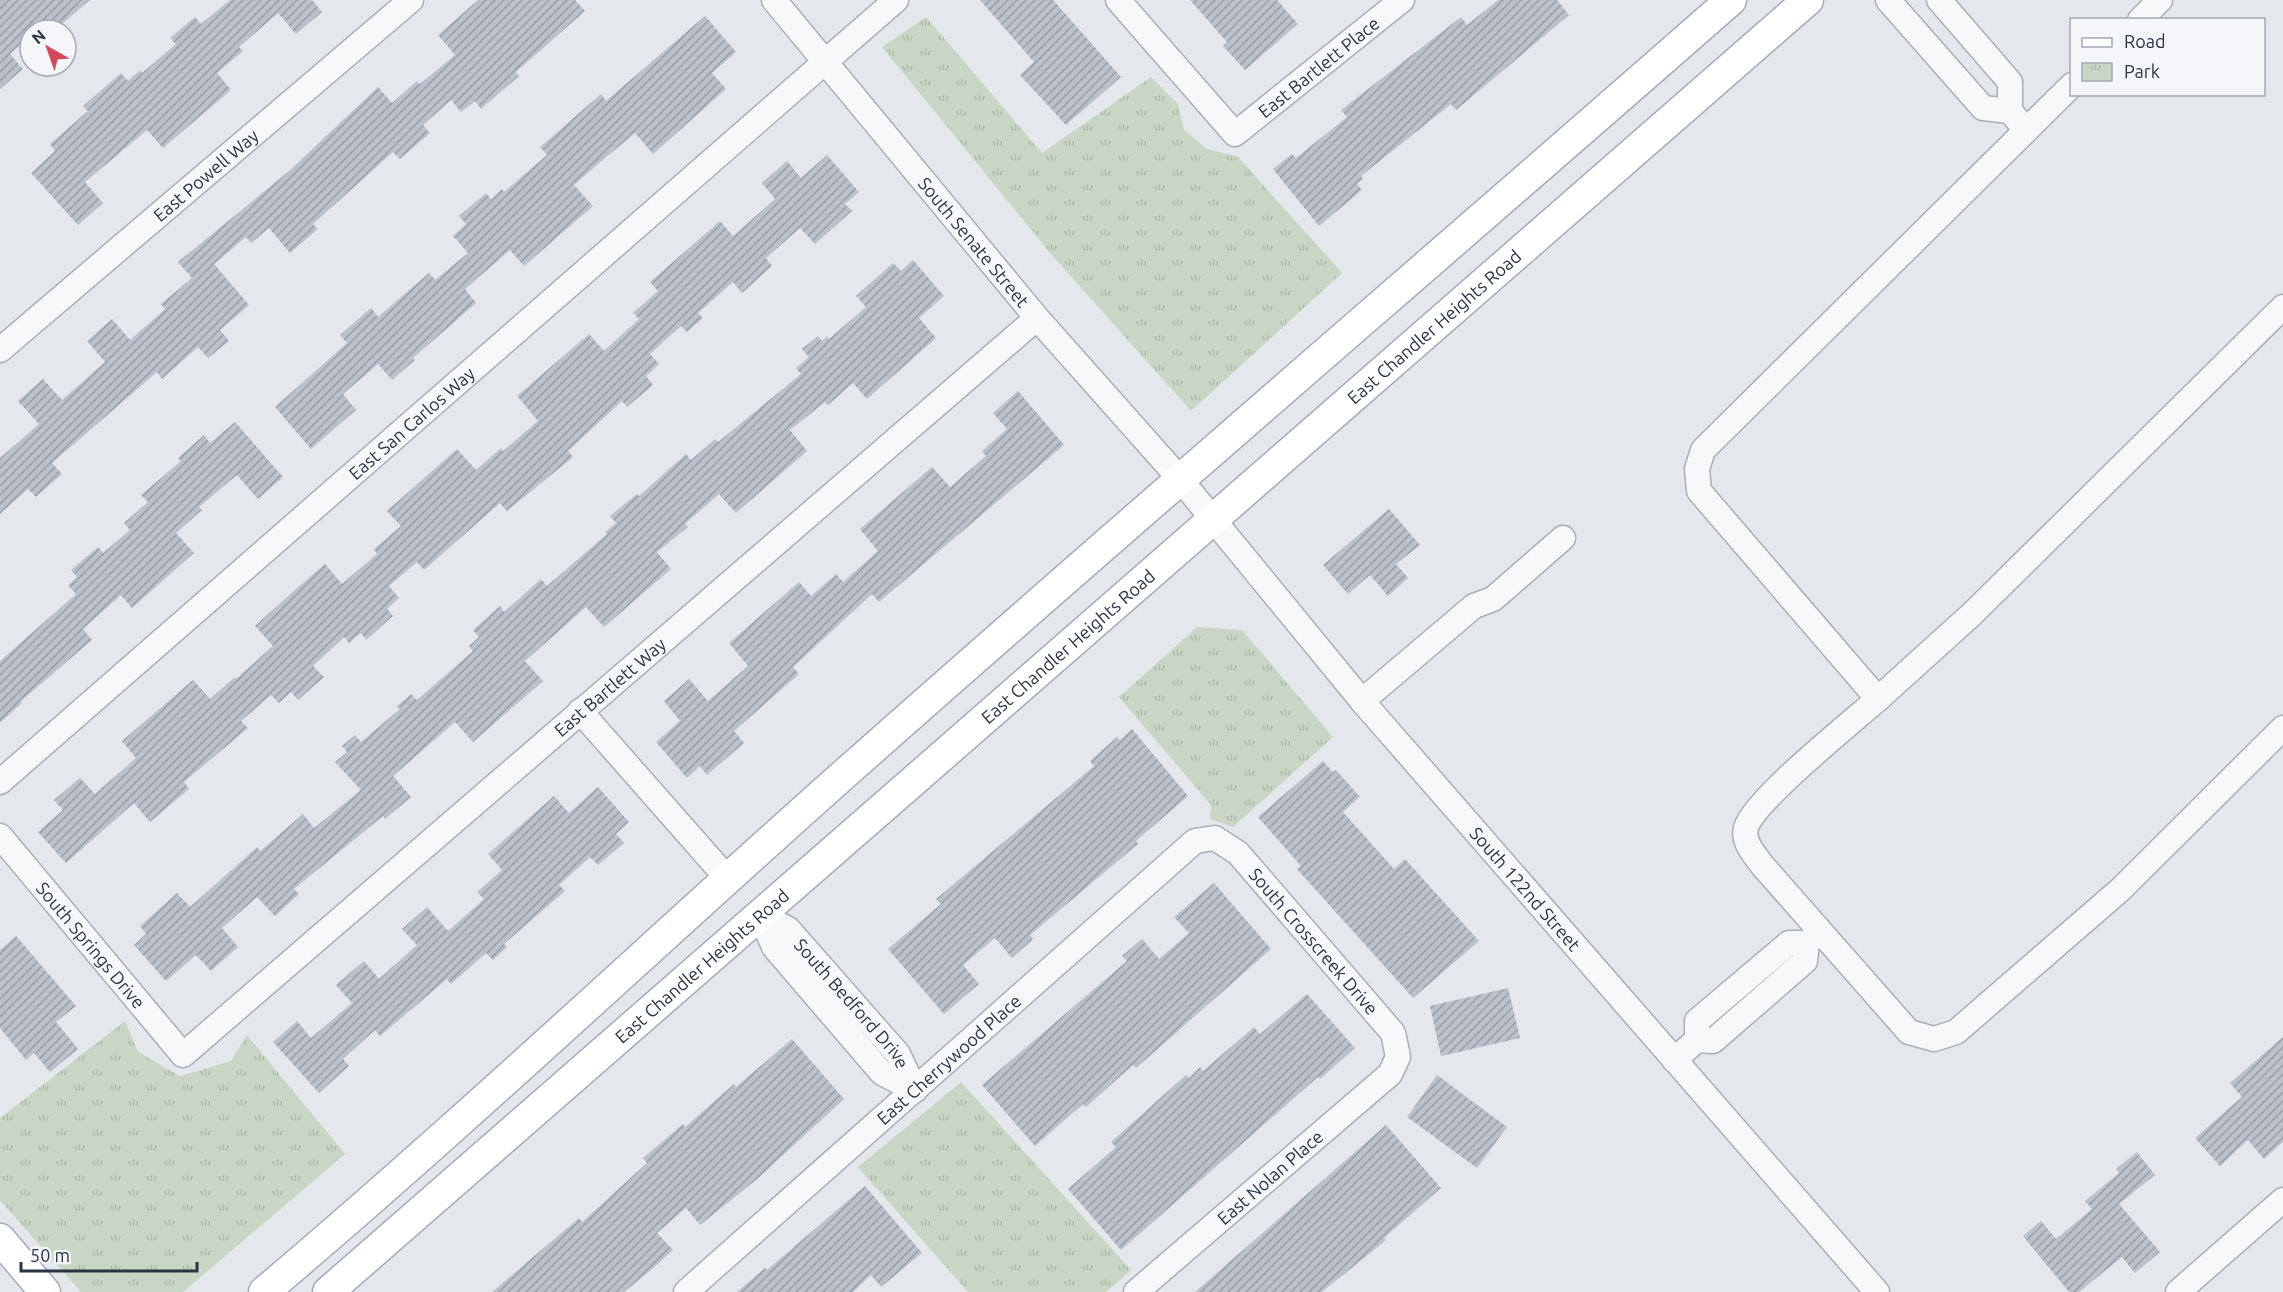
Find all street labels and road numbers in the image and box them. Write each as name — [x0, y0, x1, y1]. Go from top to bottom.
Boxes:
street label: East Bartlett Place — [1254, 13, 1383, 121]
street label: East Powell Way — [149, 125, 262, 225]
street label: South Senate Street — [915, 173, 1033, 311]
street label: East Chandler Heights Road — [1343, 246, 1525, 408]
street label: East San Carlos Way — [344, 363, 478, 483]
street label: East Chandler Heights Road — [977, 565, 1159, 727]
street label: East Bartlett Way — [550, 633, 670, 740]
street label: South 122nd Street — [1466, 823, 1585, 955]
street label: South Crosscreek Drive — [1245, 864, 1382, 1018]
street label: South Springs Drive — [33, 878, 149, 1012]
street label: East Chandler Heights Road — [611, 885, 792, 1047]
street label: South Bedford Drive — [791, 934, 913, 1071]
street label: East Cherrywood Place — [873, 990, 1025, 1128]
street label: East Nolan Place — [1213, 1126, 1327, 1228]

